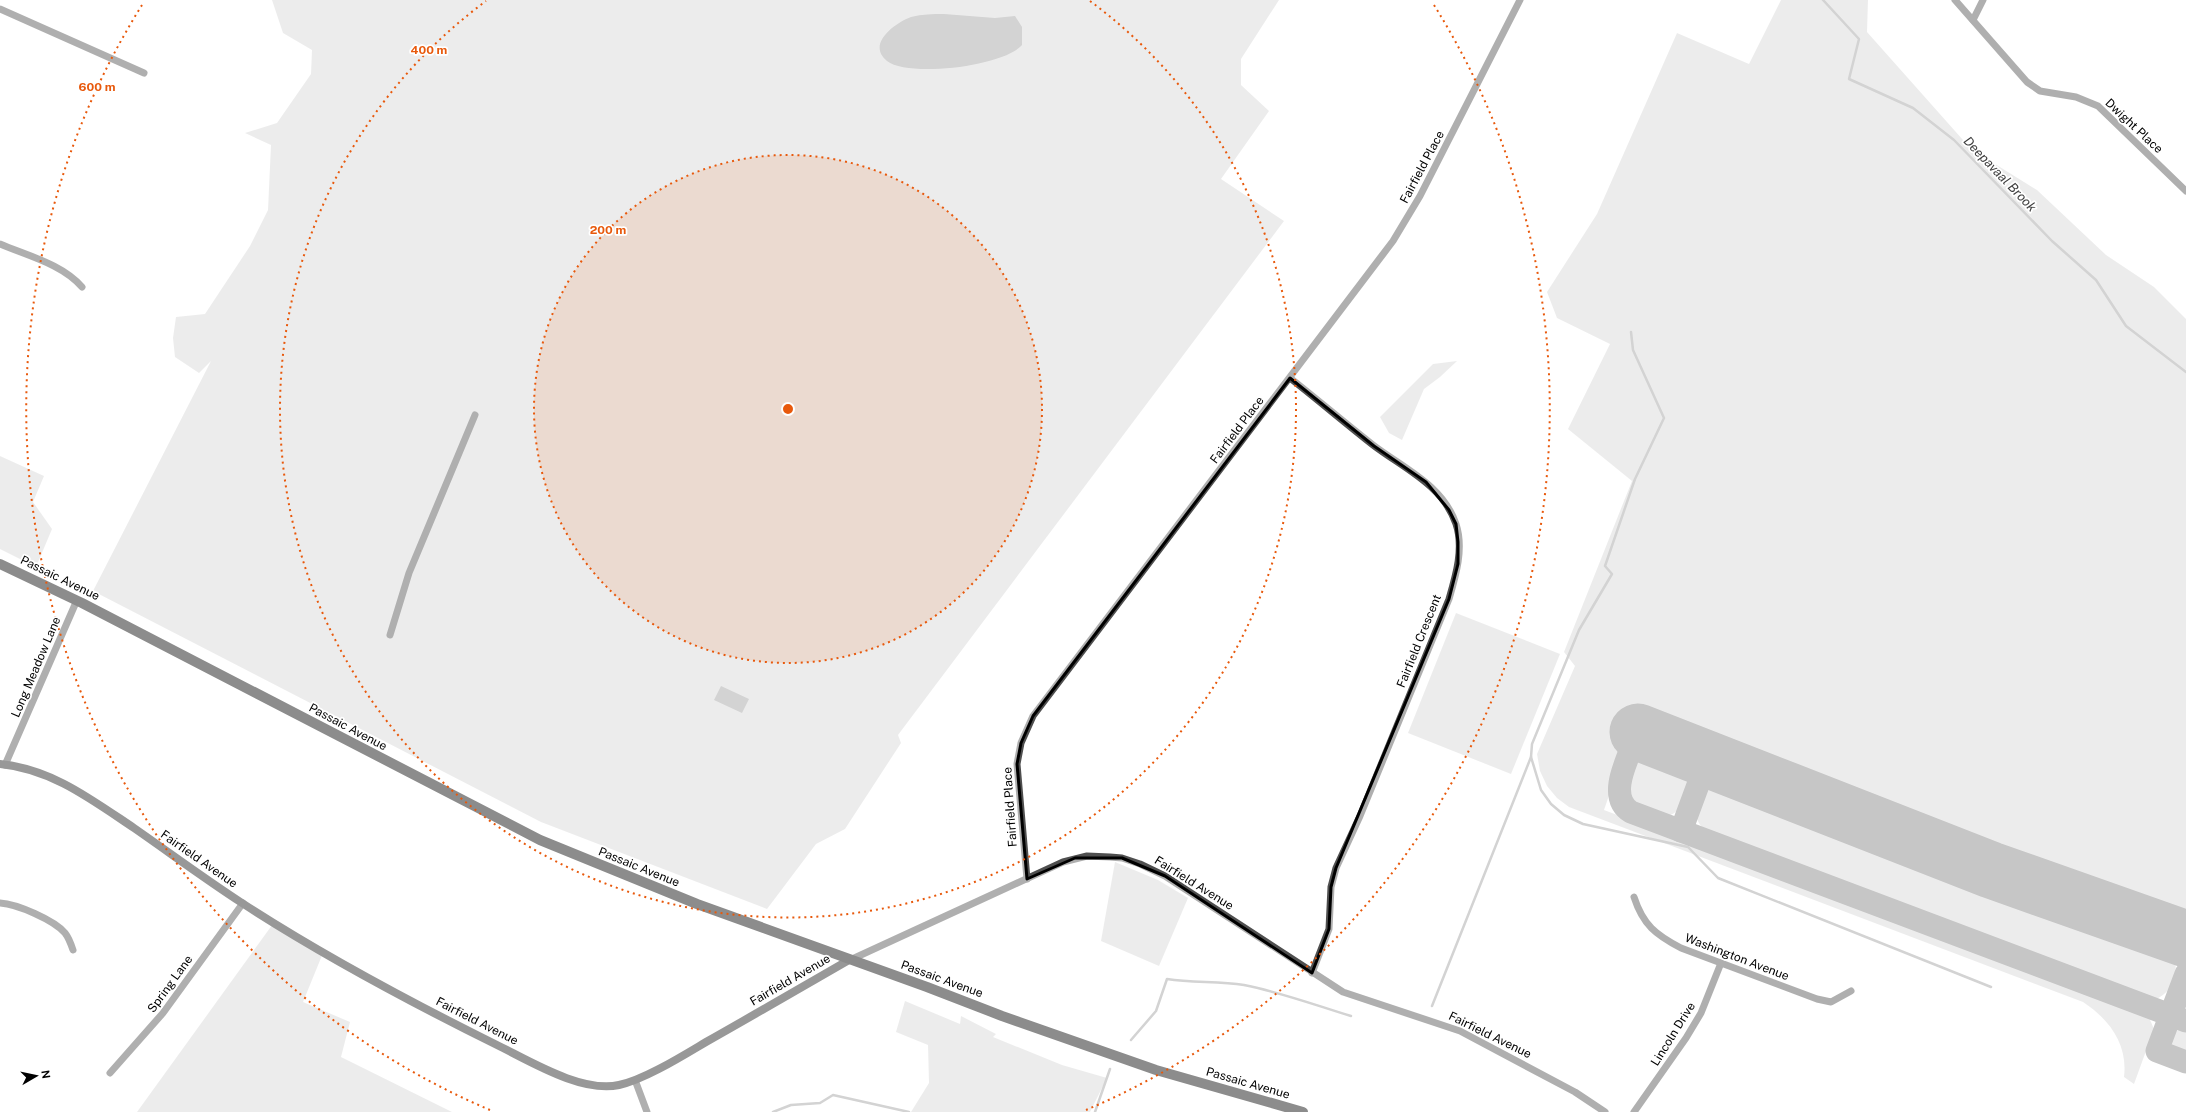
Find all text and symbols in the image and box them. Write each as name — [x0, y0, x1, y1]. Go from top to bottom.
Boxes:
text: 400 m — [411, 43, 448, 57]
text: 600 m — [79, 80, 116, 94]
street label: Dwight Place — [2102, 96, 2166, 156]
street label: Fairfield Place — [1397, 128, 1447, 206]
water label: Deepavaal Brook — [1960, 133, 2040, 215]
text: 200 m — [590, 223, 626, 237]
street label: Fairfield Place — [1207, 394, 1267, 466]
centre of rings — [781, 402, 795, 416]
street label: Passaic Avenue — [18, 553, 102, 603]
street label: Fairfield Crescent — [1394, 592, 1444, 690]
street label: Long Meadow Lane — [8, 614, 64, 719]
street label: Passaic Avenue — [307, 701, 390, 754]
street label: Fairfield Place — [1000, 766, 1020, 848]
street label: Fairfield Avenue — [158, 827, 240, 891]
street label: Passaic Avenue — [596, 844, 682, 890]
street label: Fairfield Avenue — [1152, 853, 1236, 913]
street label: Washington Avenue — [1683, 931, 1791, 983]
street label: Fairfield Avenue — [747, 951, 833, 1009]
street label: Spring Lane — [145, 952, 196, 1015]
street label: Passaic Avenue — [899, 958, 985, 1000]
street label: Fairfield Avenue — [434, 994, 521, 1048]
street label: Lincoln Drive — [1648, 999, 1698, 1068]
street label: Fairfield Avenue — [1446, 1009, 1534, 1061]
north arrow — [16, 1056, 56, 1096]
street label: Passaic Avenue — [1205, 1064, 1292, 1102]
text: N — [39, 1069, 52, 1080]

